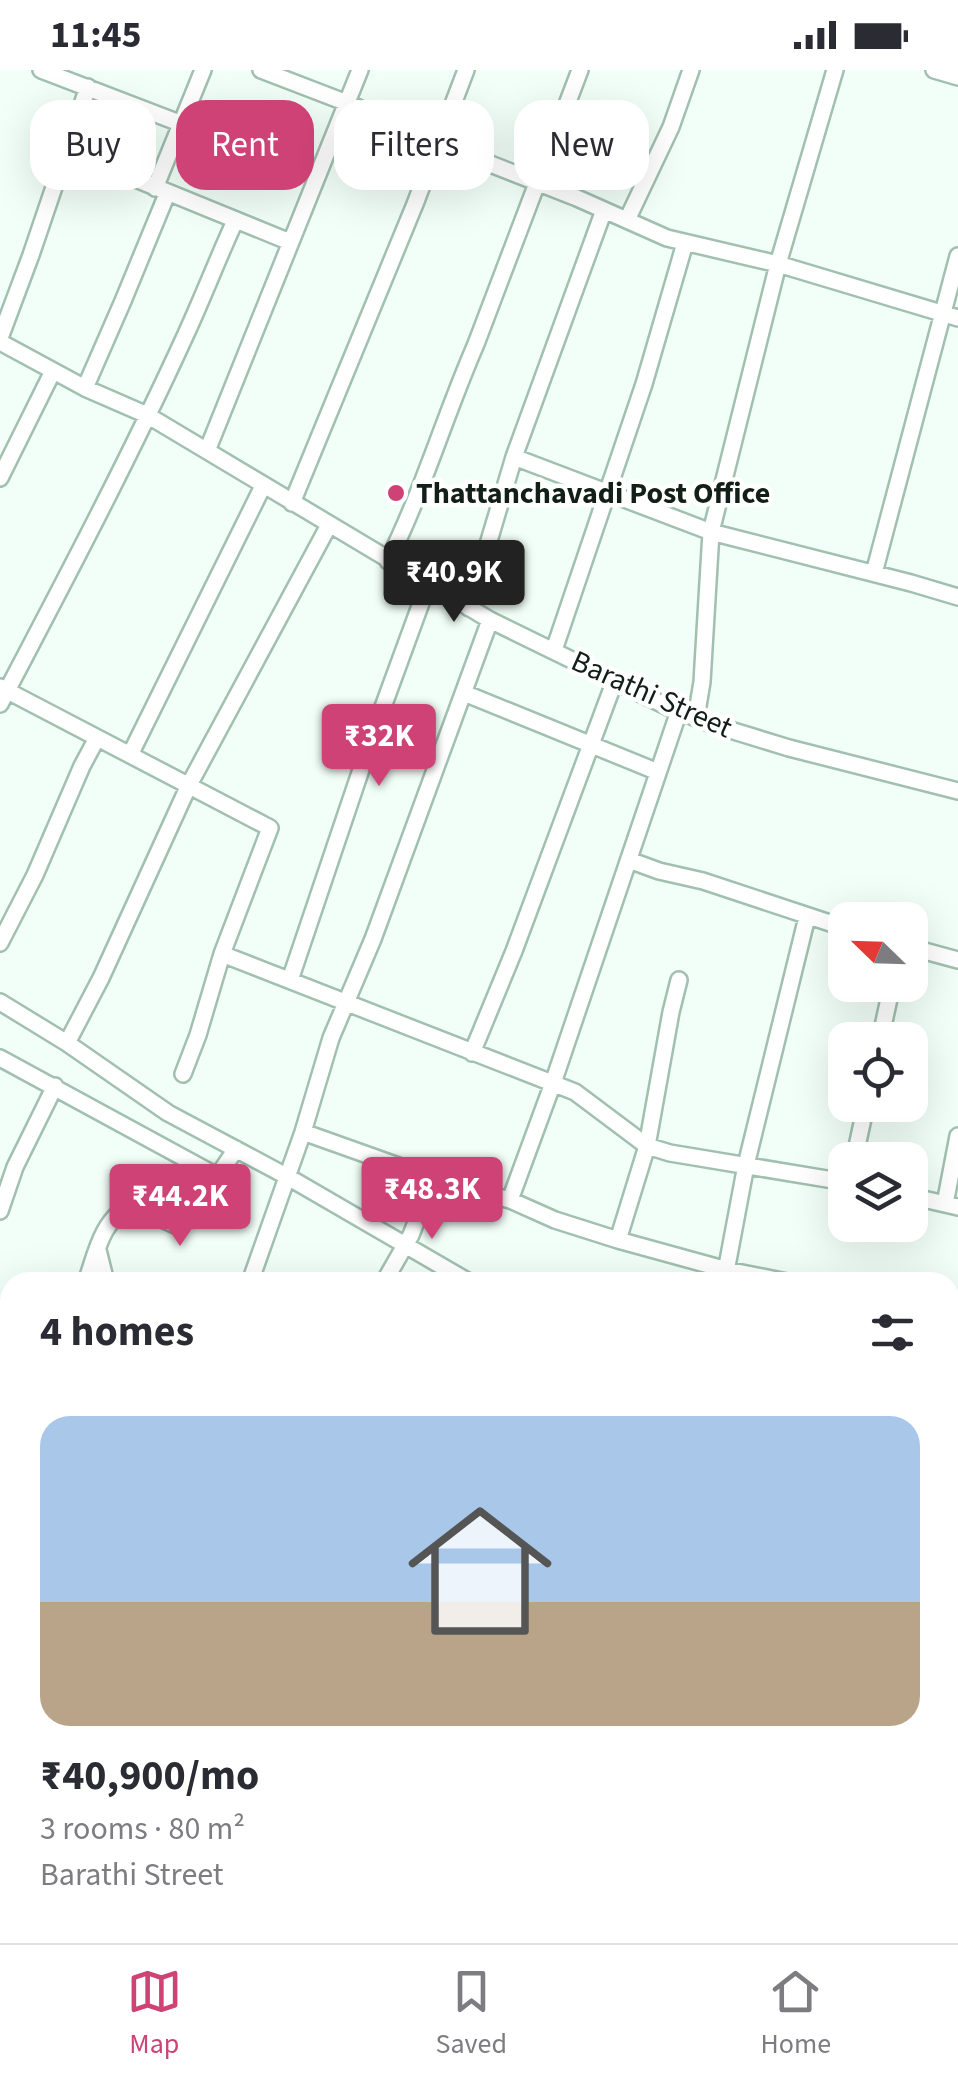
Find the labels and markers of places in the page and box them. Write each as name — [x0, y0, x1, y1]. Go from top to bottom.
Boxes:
place label: Thattanchavadi Post Office — [416, 472, 770, 515]
marker: Thattanchavadi Post Office — [385, 482, 407, 504]
pin: ₹40.9K — [373, 540, 535, 625]
pin: ₹32K — [320, 704, 438, 789]
pin: ₹48.3K — [351, 1157, 513, 1242]
pin: ₹44.2K — [99, 1164, 261, 1249]

